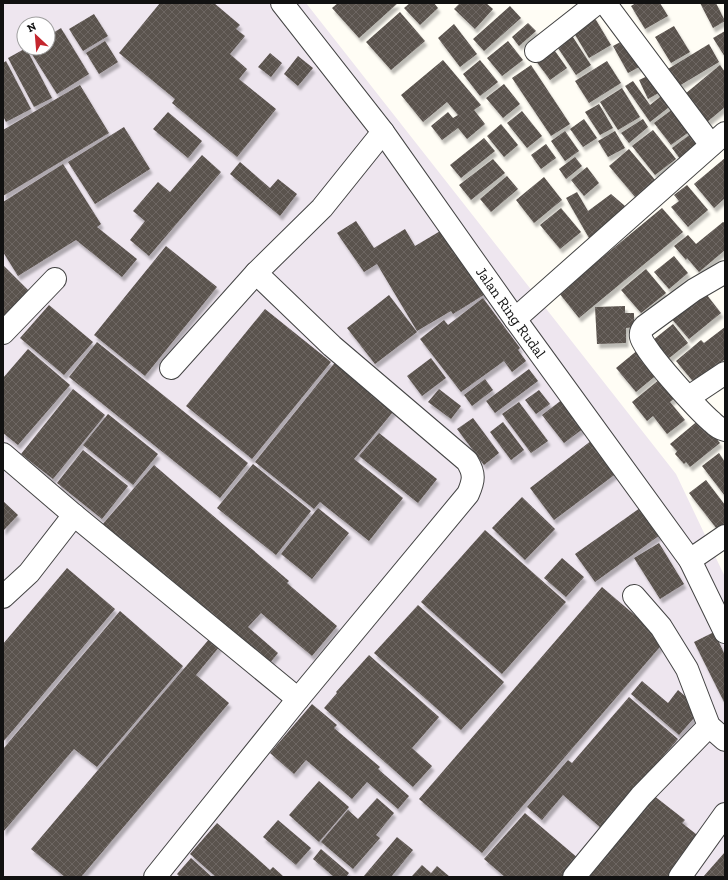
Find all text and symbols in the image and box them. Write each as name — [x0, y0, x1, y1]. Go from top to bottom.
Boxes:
north arrow — [16, 16, 56, 56]
text: N — [25, 20, 39, 35]
street label: Jalan Ring Rudal — [472, 263, 549, 362]

